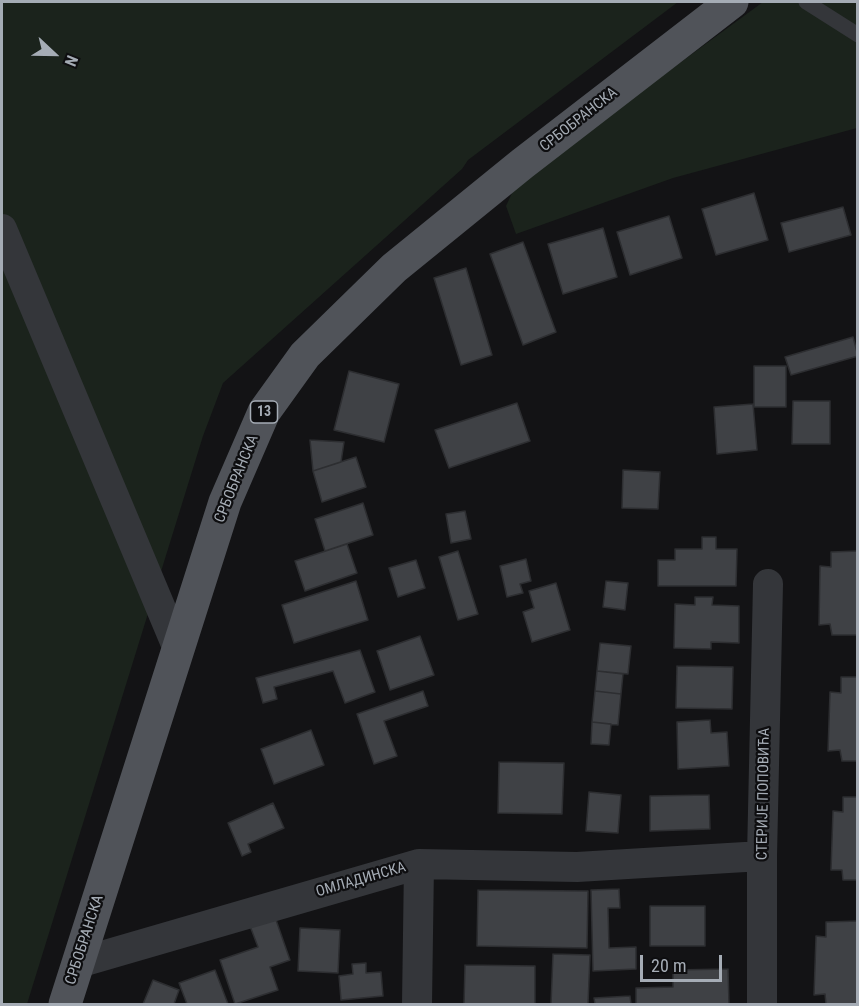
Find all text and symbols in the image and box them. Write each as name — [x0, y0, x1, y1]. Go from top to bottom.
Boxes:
north arrow — [24, 24, 84, 84]
text: N — [61, 53, 82, 69]
street label: СРБОБРАНСКА — [537, 84, 621, 156]
road number: 13 — [250, 401, 278, 423]
street label: СРБОБРАНСКА — [211, 432, 263, 526]
street label: СТЕРИЈЕ ПОПОВИЋА — [754, 728, 774, 860]
street label: ОМЛАДИНСКА — [314, 859, 408, 901]
street label: СРБОБРАНСКА — [62, 893, 108, 987]
scale bar — [643, 943, 726, 981]
text: 20 m — [651, 955, 686, 976]

